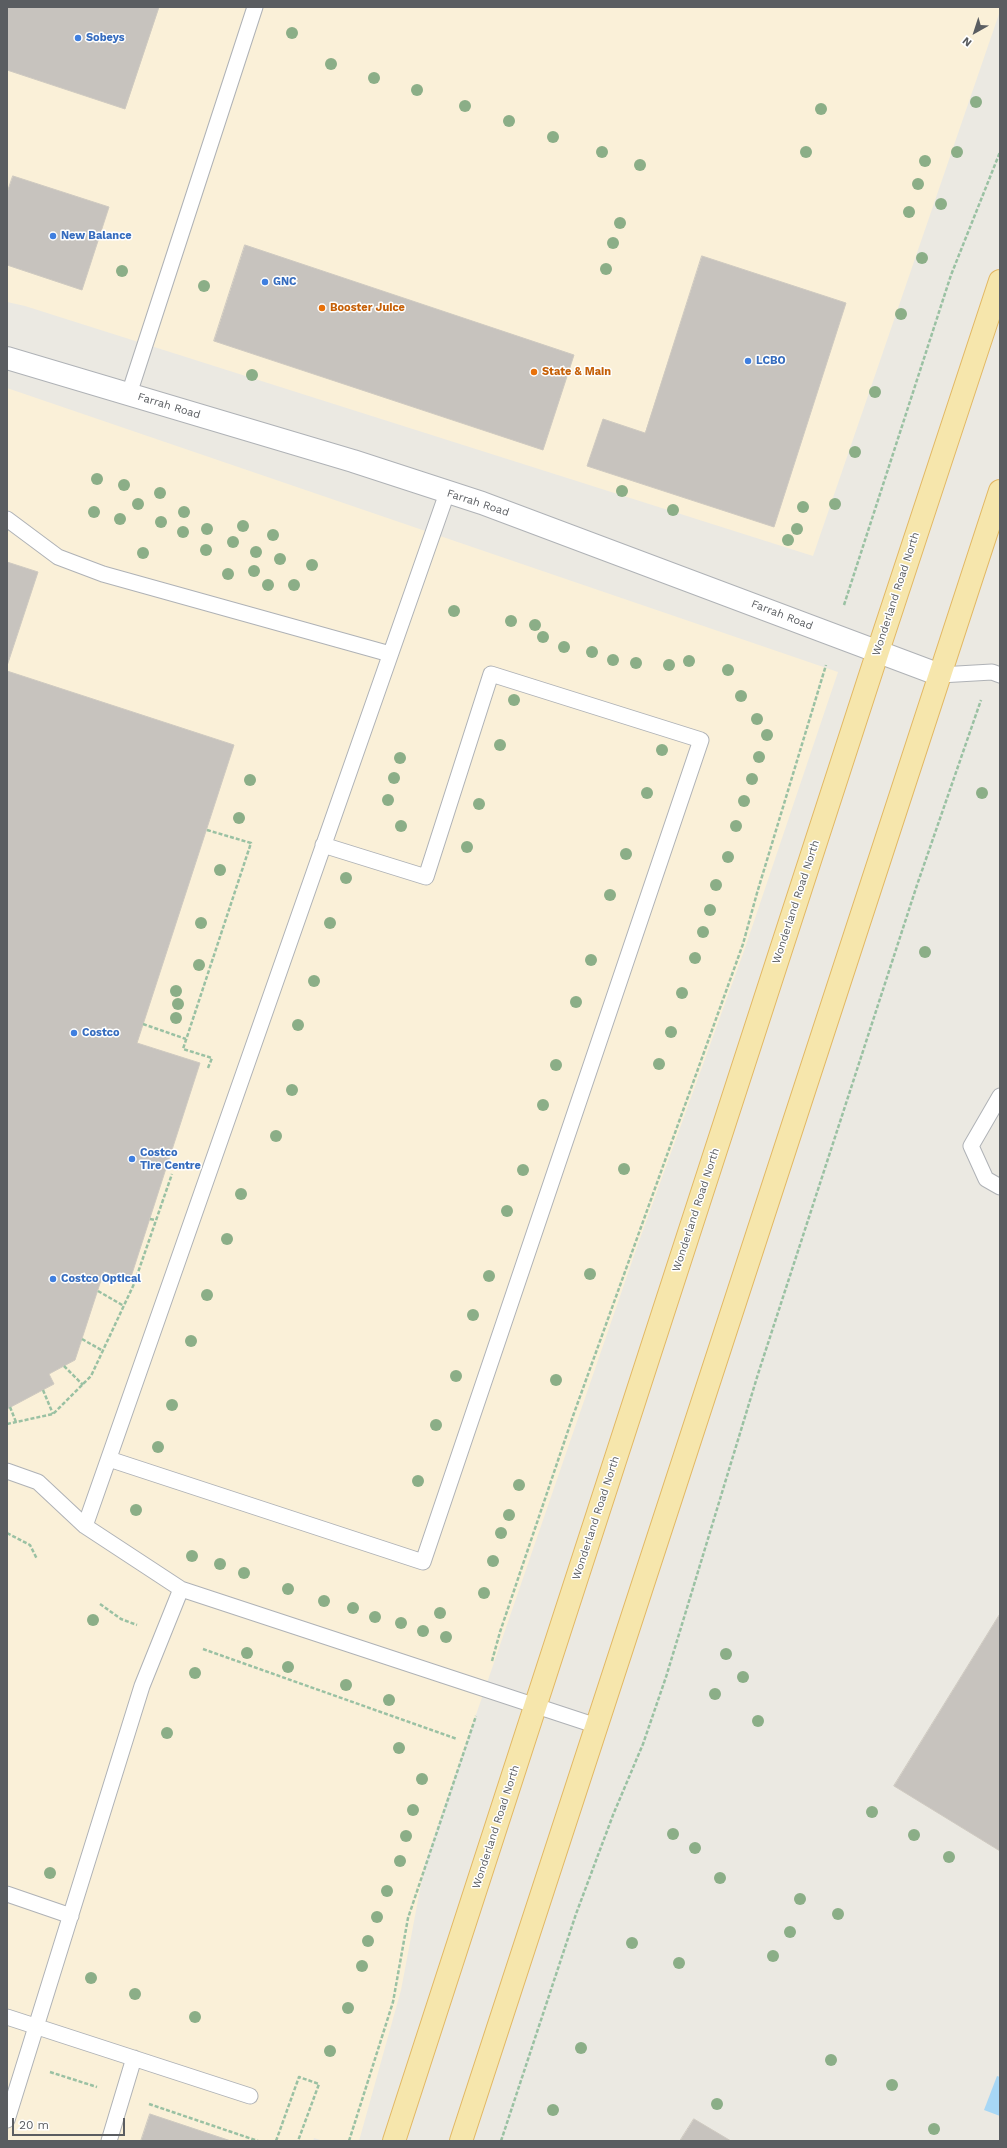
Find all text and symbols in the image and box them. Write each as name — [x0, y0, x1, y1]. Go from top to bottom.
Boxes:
north arrow — [955, 12, 995, 52]
place label: Sobeys — [86, 31, 125, 45]
marker: Sobeys — [73, 33, 83, 43]
text: N — [960, 34, 974, 49]
place label: New Balance — [61, 229, 132, 243]
marker: New Balance — [48, 231, 58, 241]
place label: GNC — [273, 275, 297, 289]
marker: GNC — [260, 277, 270, 287]
place label: Booster Juice — [330, 301, 405, 315]
marker: Booster Juice — [317, 303, 327, 313]
place label: LCBO — [756, 354, 786, 368]
marker: LCBO — [743, 356, 753, 366]
place label: State & Main — [542, 365, 611, 379]
marker: State & Main — [529, 367, 539, 377]
street label: Farrah Road — [136, 390, 202, 422]
street label: Farrah Road — [445, 487, 511, 519]
street label: Wonderland Road North — [870, 531, 922, 657]
street label: Farrah Road — [749, 597, 815, 633]
street label: Wonderland Road North — [770, 839, 822, 965]
place label: Costco — [82, 1026, 120, 1040]
marker: Costco — [69, 1028, 79, 1038]
place label: Costco Tire Centre — [140, 1146, 201, 1172]
street label: Wonderland Road North — [670, 1147, 722, 1273]
marker: Costco Tire Centre — [127, 1154, 137, 1164]
place label: Costco Optical — [61, 1272, 141, 1286]
marker: Costco Optical — [48, 1274, 58, 1284]
street label: Wonderland Road North — [570, 1455, 622, 1581]
street label: Wonderland Road North — [470, 1764, 522, 1890]
scale bar — [14, 2110, 127, 2136]
text: 20 m — [19, 2118, 49, 2132]

